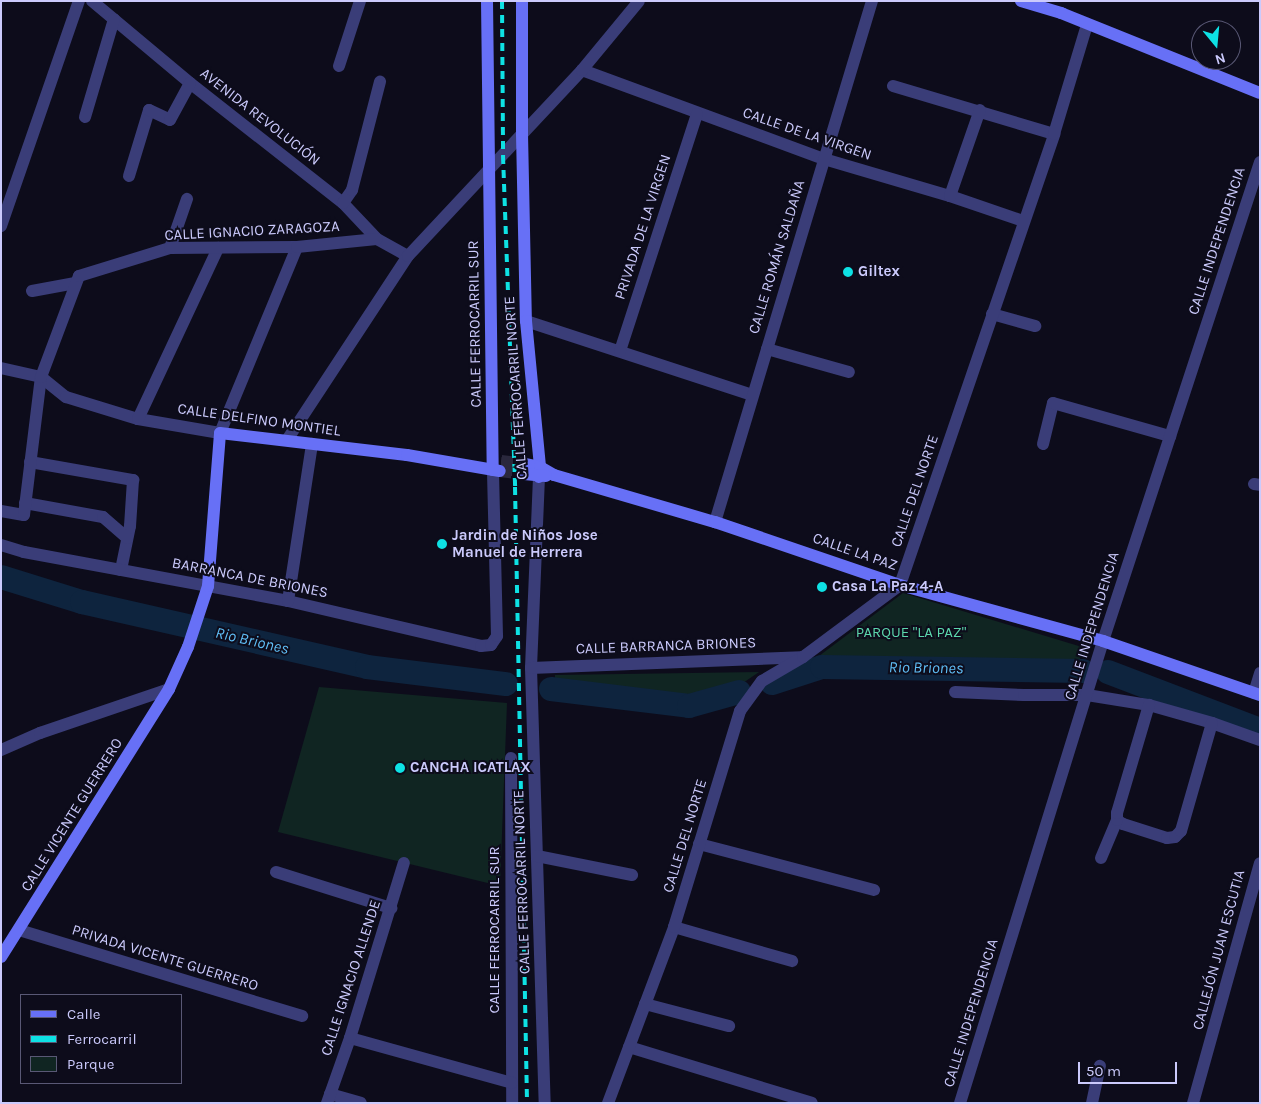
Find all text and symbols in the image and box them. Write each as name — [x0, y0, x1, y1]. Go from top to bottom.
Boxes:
north arrow — [1191, 20, 1241, 70]
text: N — [1213, 49, 1228, 68]
street label: AVENIDA REVOLUCIÓN — [196, 65, 324, 169]
street label: CALLE DE LA VIRGEN — [740, 103, 874, 165]
street label: PRIVADA DE LA VIRGEN — [611, 152, 675, 302]
street label: CALLE INDEPENDENCIA — [1185, 165, 1249, 317]
street label: CALLE ROMÁN SALDAÑA — [745, 178, 809, 336]
street label: CALLE IGNACIO ZARAGOZA — [164, 217, 340, 245]
street label: CALLE FERROCARRIL SUR — [465, 240, 485, 408]
place label: Giltex — [858, 263, 900, 281]
marker: Giltex — [842, 266, 854, 278]
street label: CALLE FERROCARRIL NORTE — [501, 295, 531, 481]
street label: CALLE DELFINO MONTIEL — [176, 400, 342, 440]
street label: CALLE DEL NORTE — [887, 432, 943, 550]
place label: Jardin de Niños Jose Manuel de Herrera — [452, 526, 598, 561]
street label: CALLE LA PAZ — [810, 529, 900, 575]
marker: Jardin de Niños Jose Manuel de Herrera — [436, 538, 448, 550]
street label: CALLE INDEPENDENCIA — [1061, 550, 1123, 702]
street label: BARRANCA DE BRIONES — [170, 554, 330, 602]
place label: Casa La Paz 4-A — [832, 578, 943, 596]
marker: Casa La Paz 4-A — [816, 581, 828, 593]
water label: Rio Briones — [213, 623, 291, 659]
park label: PARQUE "LA PAZ" — [856, 624, 966, 642]
street label: CALLE BARRANCA BRIONES — [575, 634, 757, 658]
water label: Rio Briones — [888, 658, 964, 678]
street label: CALLE VICENTE GUERRERO — [17, 735, 127, 895]
place label: CANCHA ICATLAX — [410, 759, 531, 777]
marker: CANCHA ICATLAX — [394, 762, 406, 774]
street label: CALLE DEL NORTE — [659, 777, 711, 895]
street label: CALLE FERROCARRIL NORTE — [510, 790, 534, 974]
street label: CALLE FERROCARRIL SUR — [486, 846, 504, 1014]
street label: CALLEJÓN JUAN ESCUTIA — [1189, 868, 1249, 1032]
street label: CALLE IGNACIO ALLENDE — [317, 898, 385, 1058]
street label: PRIVADA VICENTE GUERRERO — [70, 921, 260, 995]
street label: CALLE INDEPENDENCIA — [940, 937, 1002, 1089]
legend — [20, 994, 182, 1084]
text: Calle — [67, 1005, 101, 1023]
text: Ferrocarril — [67, 1030, 137, 1048]
scale bar — [1081, 1052, 1180, 1084]
text: Parque — [67, 1055, 115, 1073]
text: 50 m — [1086, 1062, 1121, 1080]

